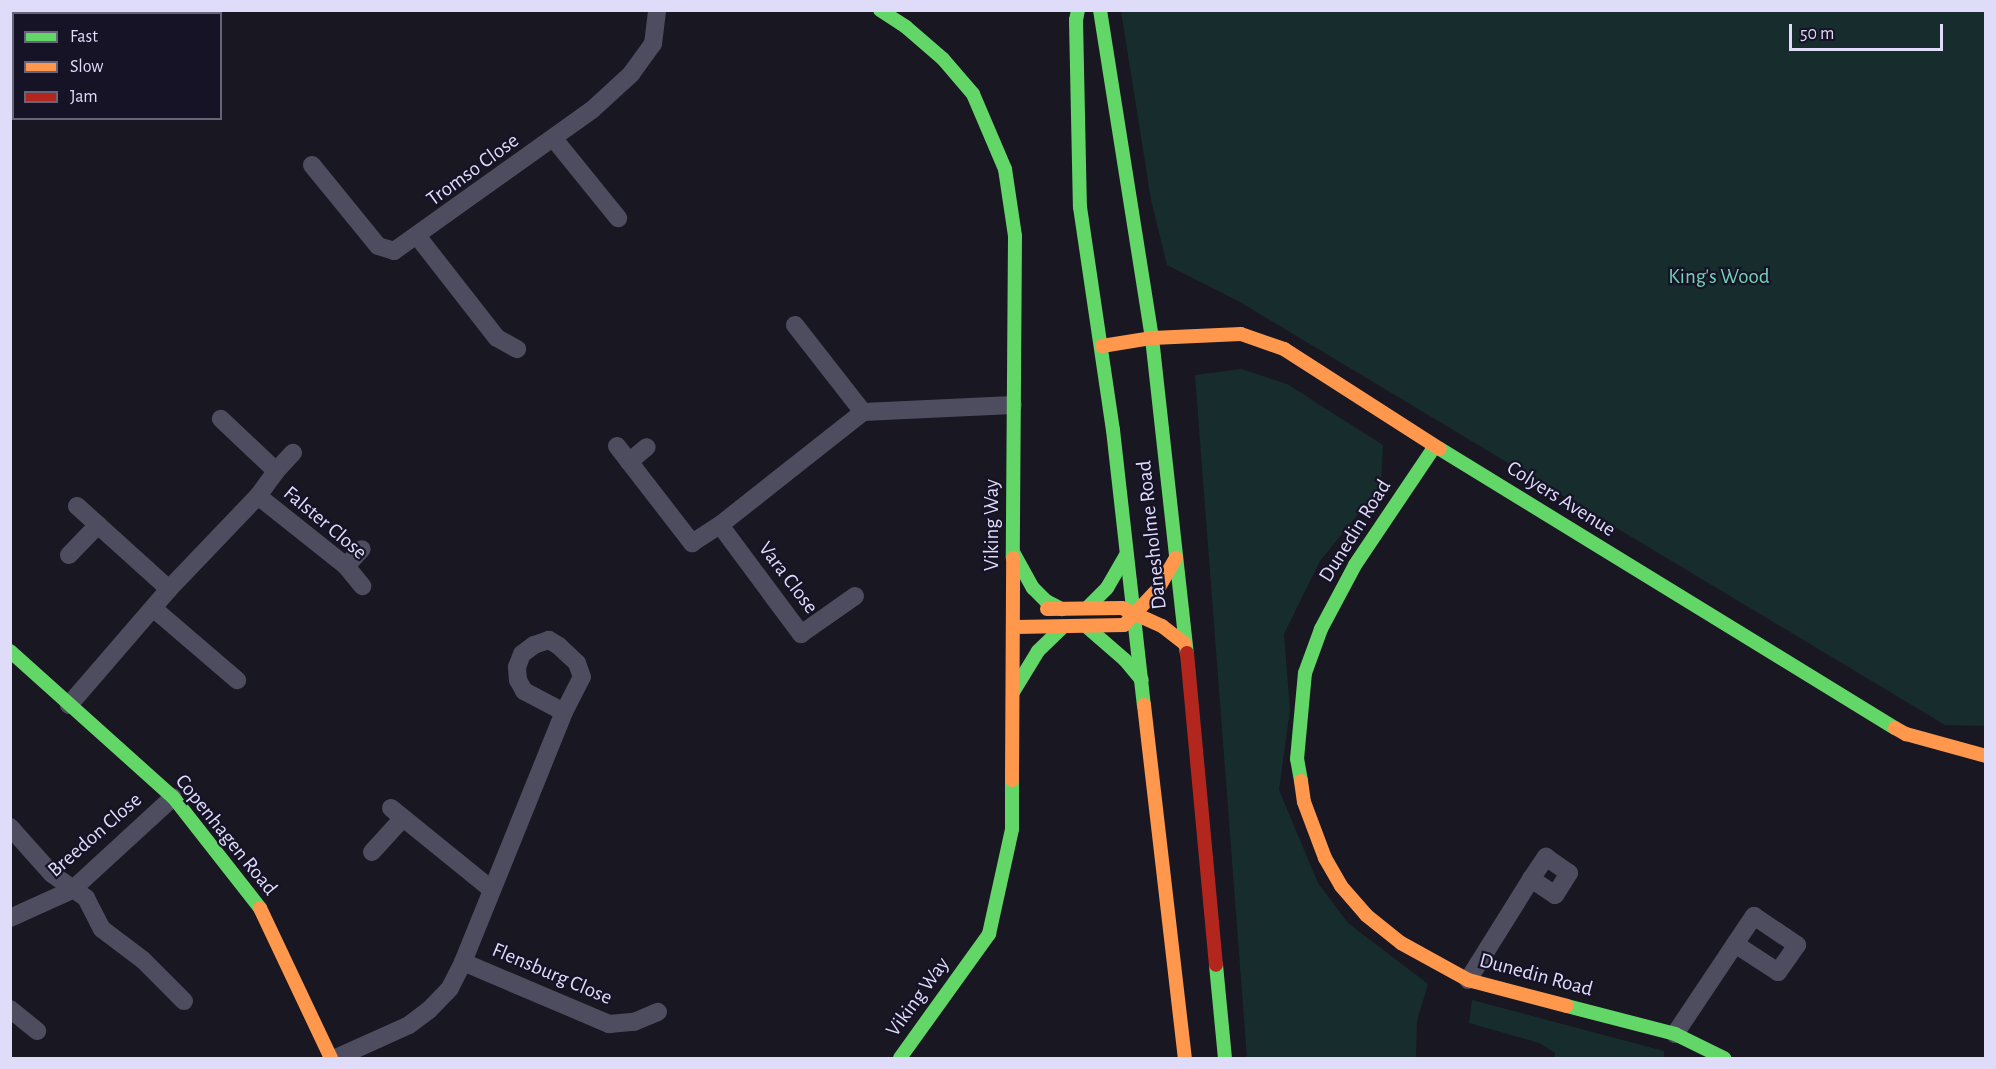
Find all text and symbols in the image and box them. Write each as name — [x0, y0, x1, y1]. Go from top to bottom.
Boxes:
legend — [12, 12, 222, 120]
scale bar — [1792, 12, 1946, 50]
text: 50 m — [1800, 25, 1834, 43]
text: Fast — [70, 28, 98, 46]
text: Slow — [70, 58, 103, 76]
text: Jam — [70, 88, 98, 106]
street label: Tromso Close — [422, 128, 524, 212]
park label: King's Wood — [1668, 264, 1770, 290]
street label: Colyers Avenue — [1502, 456, 1620, 542]
street label: Danesholme Road — [1132, 459, 1172, 611]
street label: Dunedin Road — [1313, 475, 1397, 587]
street label: Viking Way — [979, 479, 1005, 571]
street label: Falster Close — [278, 481, 372, 565]
street label: Vara Close — [753, 537, 823, 619]
street label: Copenhagen Road — [169, 769, 283, 901]
street label: Breedon Close — [43, 787, 147, 883]
street label: Flensburg Close — [488, 937, 616, 1011]
street label: Dunedin Road — [1476, 948, 1596, 1002]
street label: Viking Way — [881, 952, 955, 1042]

